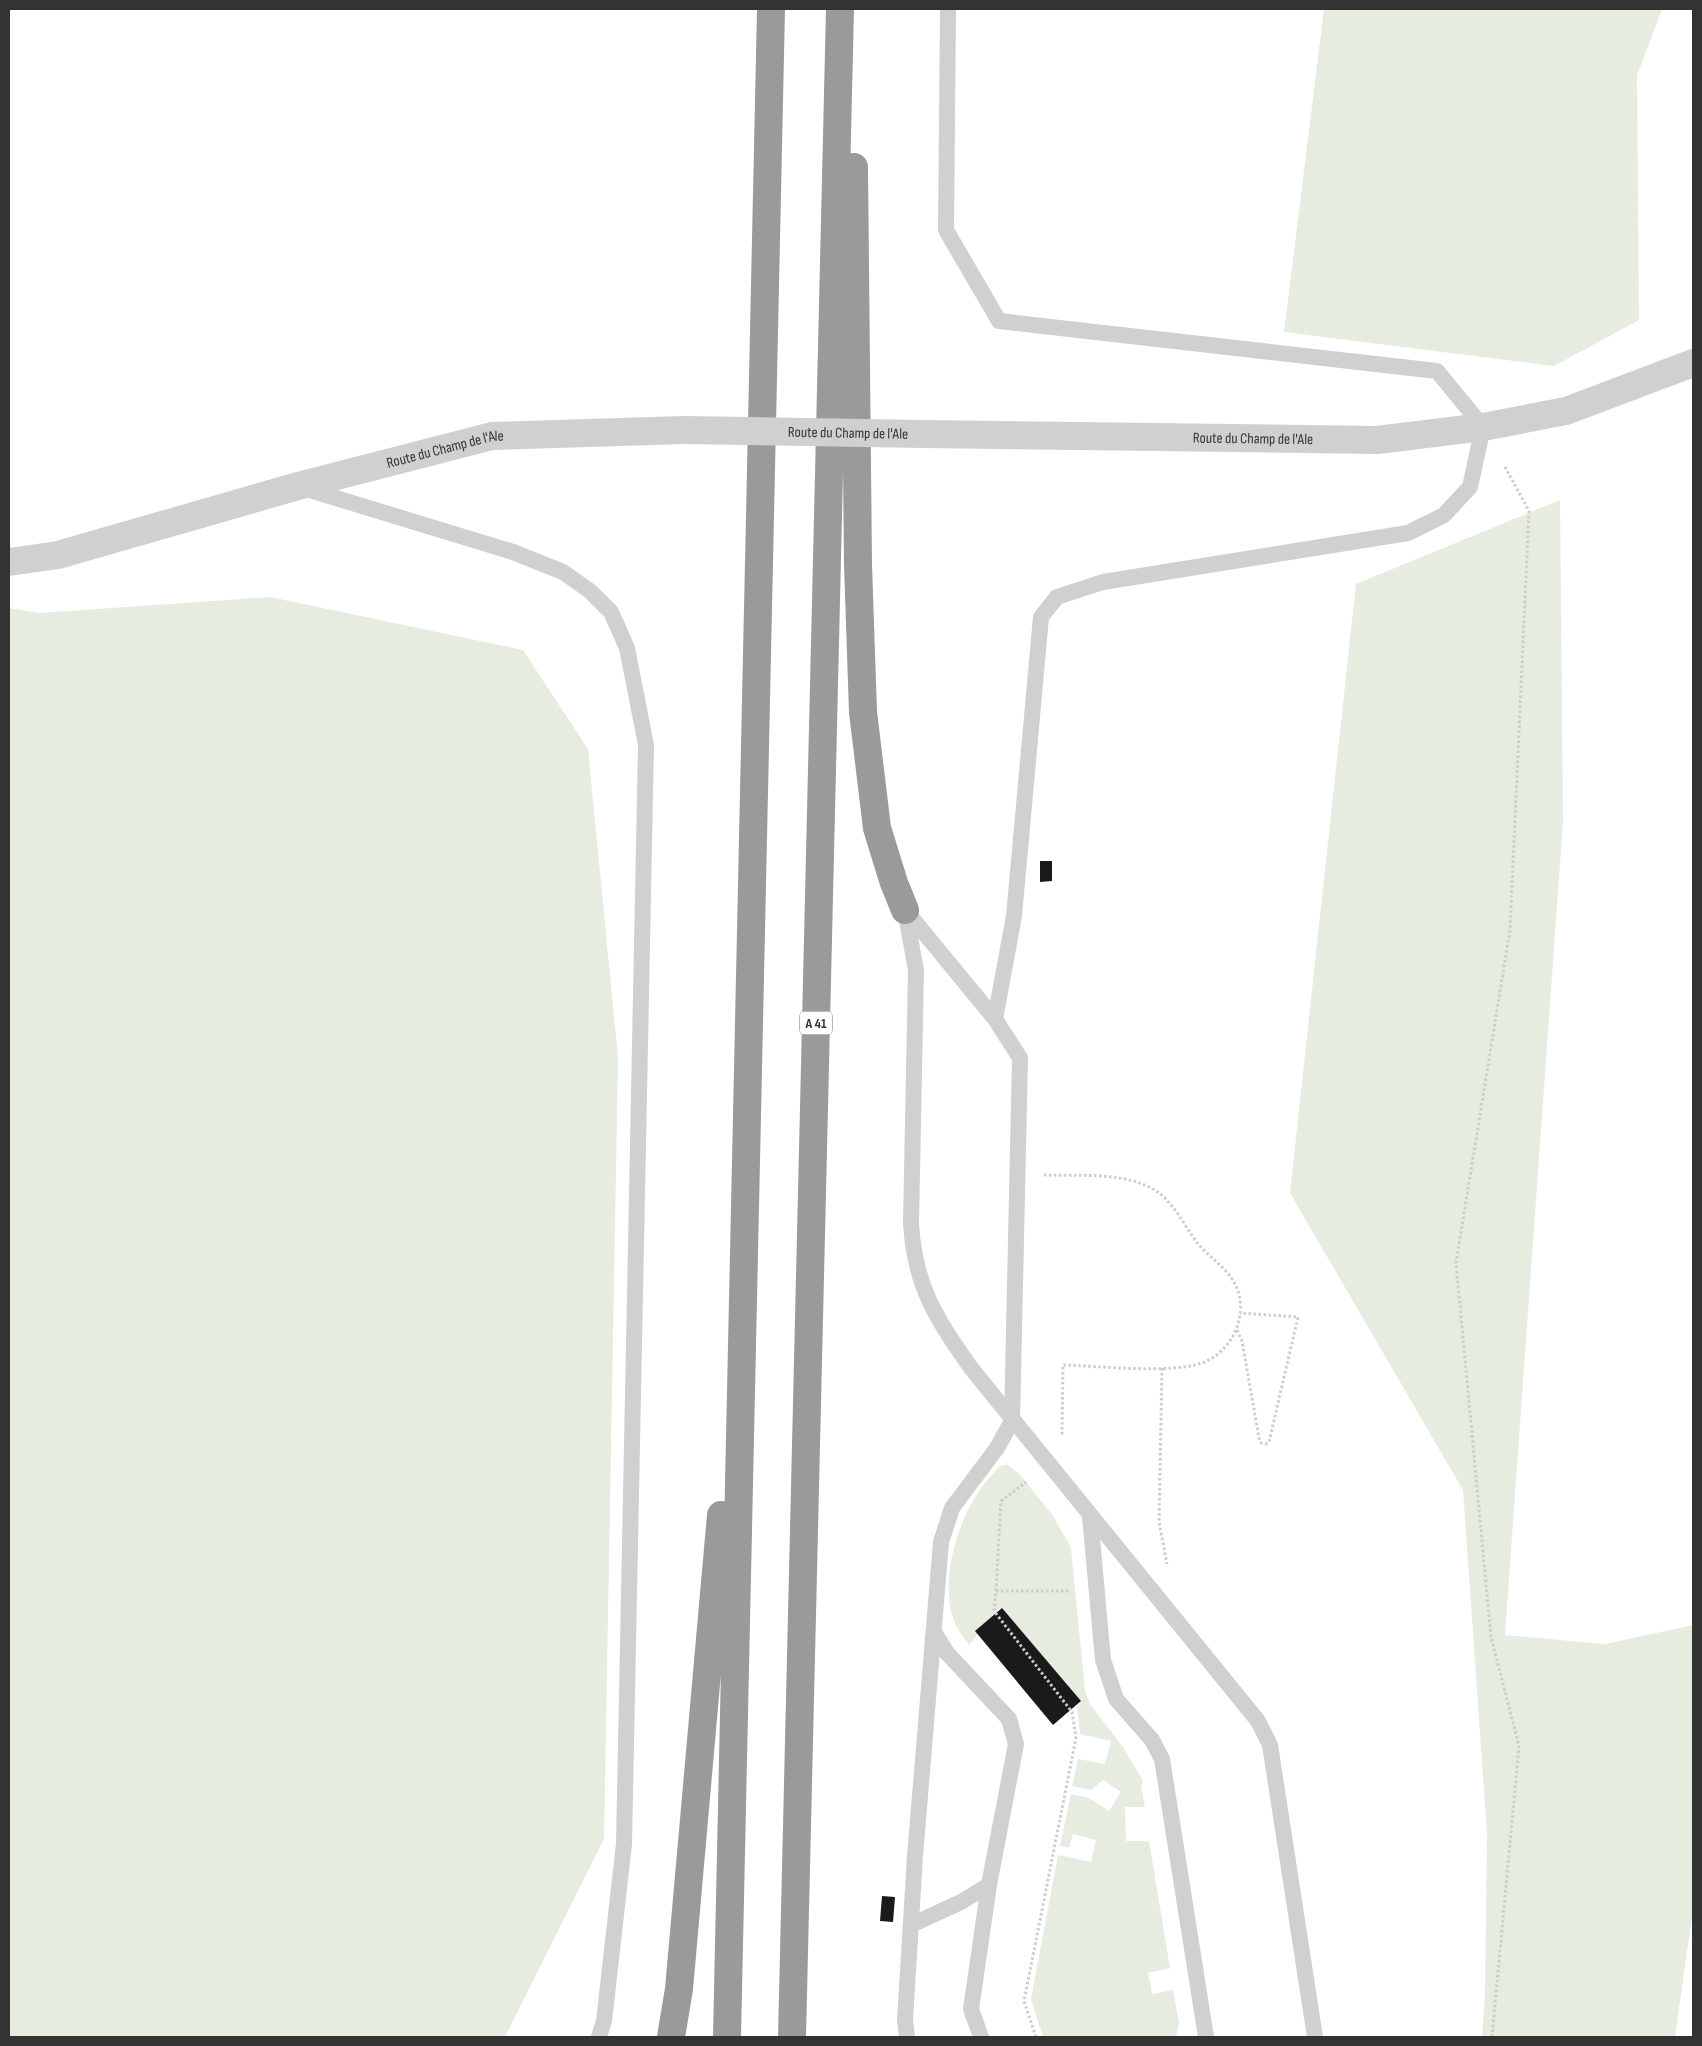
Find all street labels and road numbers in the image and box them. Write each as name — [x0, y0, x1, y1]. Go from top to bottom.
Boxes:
street label: Route du Champ de l'Ale — [788, 423, 908, 444]
street label: Route du Champ de l'Ale — [385, 427, 504, 473]
street label: Route du Champ de l'Ale — [1193, 429, 1313, 449]
road number: A 41 — [800, 1011, 832, 1034]

